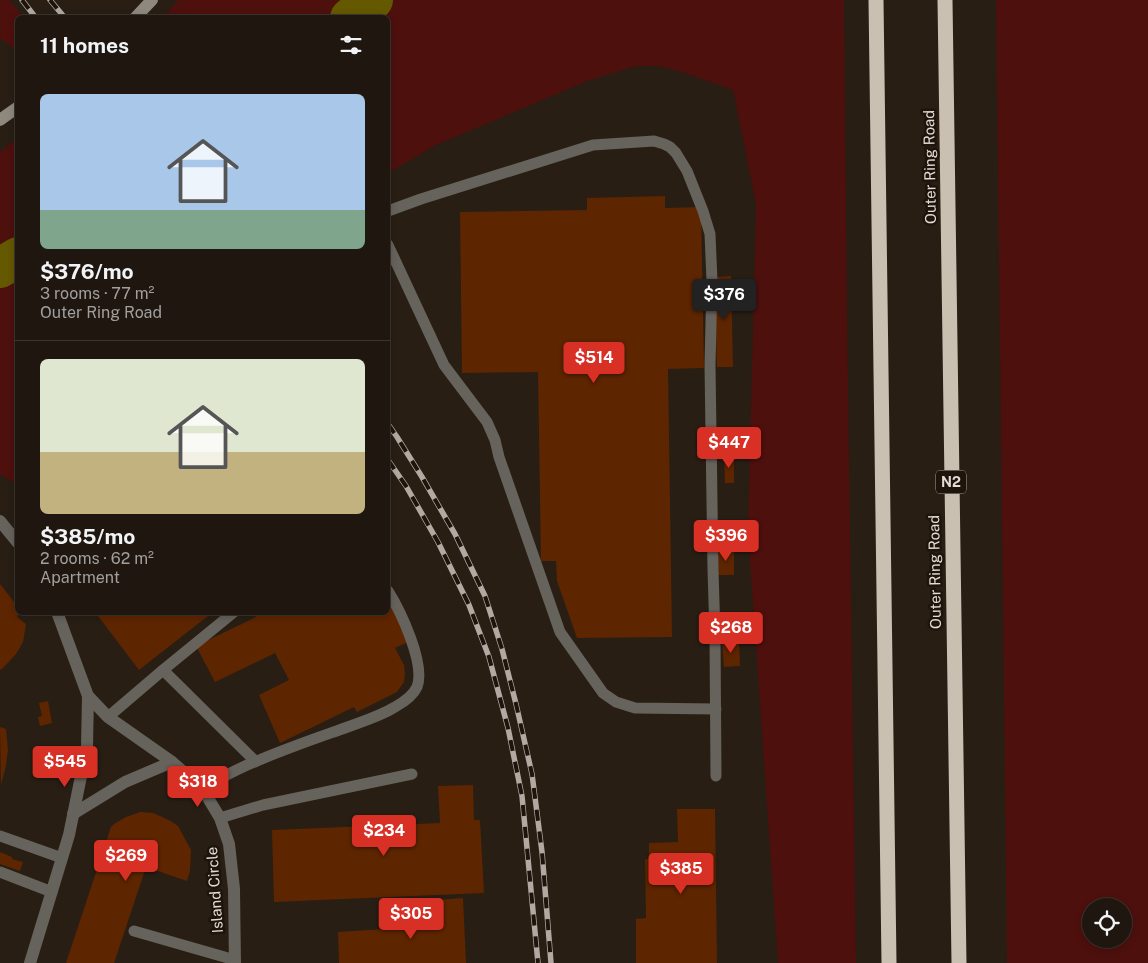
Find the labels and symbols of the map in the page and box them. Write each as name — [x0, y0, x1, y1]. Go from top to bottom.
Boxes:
street label: Outer Ring Road — [920, 110, 939, 224]
pin: $376 — [694, 278, 754, 321]
pin: $514 — [564, 342, 624, 384]
pin: $447 — [699, 426, 759, 469]
road number: N2 — [936, 471, 966, 494]
street label: Outer Ring Road — [925, 515, 944, 629]
pin: $396 — [696, 520, 756, 562]
pin: $268 — [701, 612, 761, 654]
pin: $545 — [35, 746, 95, 788]
pin: $318 — [168, 766, 228, 808]
pin: $234 — [354, 814, 414, 857]
pin: $269 — [96, 840, 156, 882]
street label: Island Circle — [203, 846, 226, 934]
pin: $385 — [651, 852, 711, 895]
pin: $305 — [381, 898, 441, 940]

